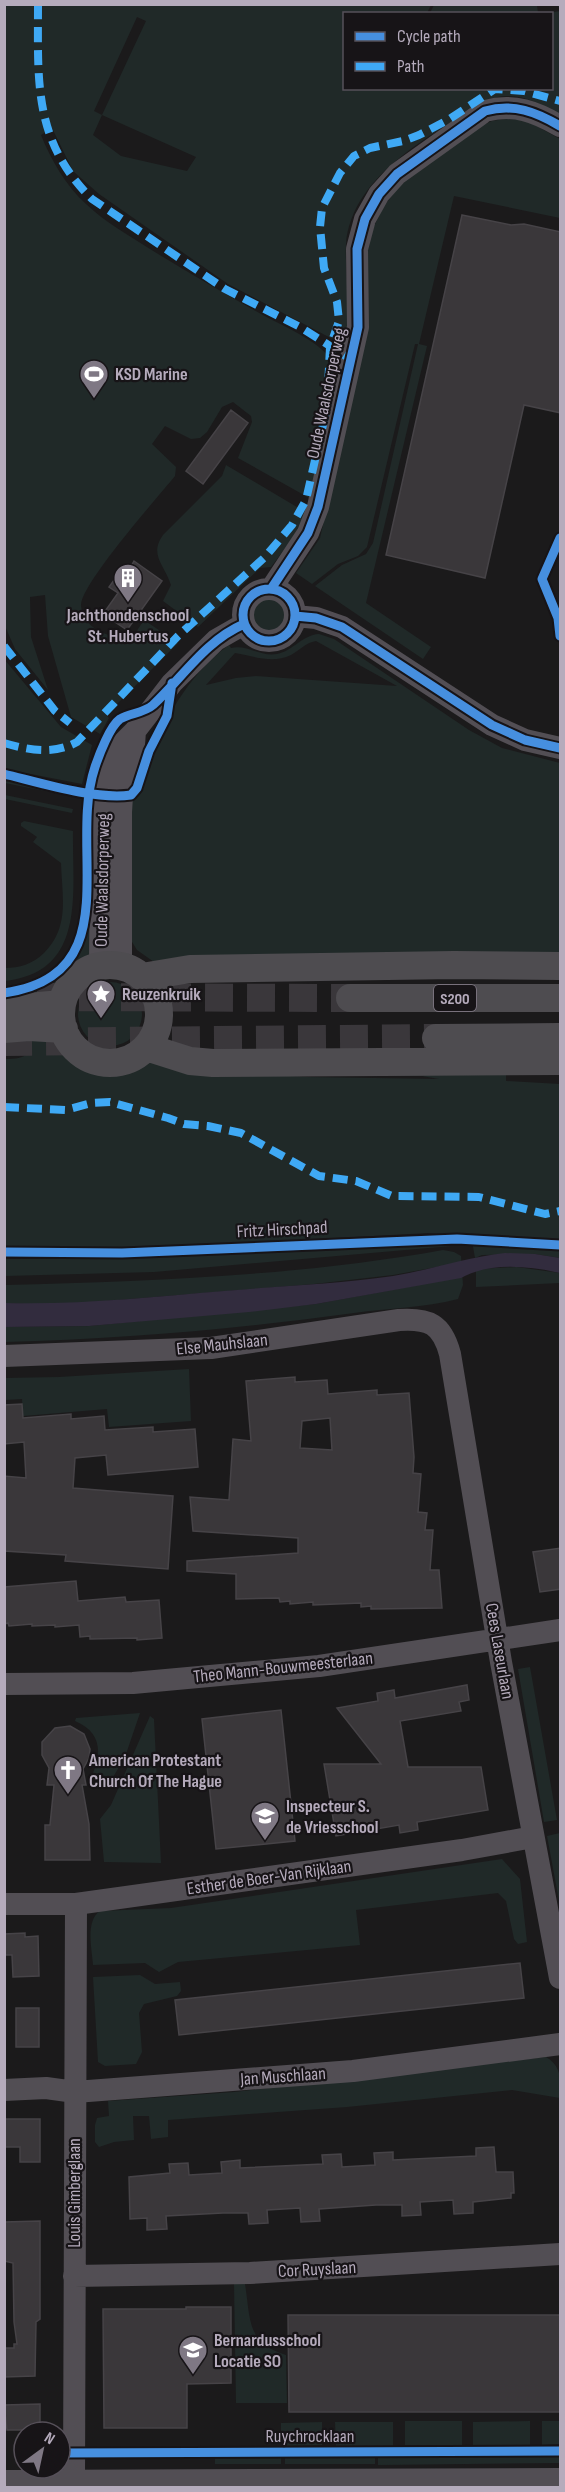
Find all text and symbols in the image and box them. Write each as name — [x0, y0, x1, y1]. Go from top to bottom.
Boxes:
legend — [343, 12, 553, 90]
text: Cycle path — [397, 26, 461, 47]
text: Path — [397, 56, 425, 77]
street label: Oude Waalsdorperweg — [302, 326, 351, 461]
sports icon: KSD Marine — [78, 358, 110, 400]
place label: KSD Marine — [115, 364, 188, 385]
building icon: Jachthondenschool St. Hubertus — [112, 562, 144, 604]
place label: Jachthondenschool St. Hubertus — [66, 605, 189, 647]
street label: Oude Waalsdorperweg — [91, 813, 114, 947]
place icon: Reuzenkruik — [85, 978, 117, 1020]
place label: Reuzenkruik — [122, 984, 201, 1005]
road number: S200 — [434, 985, 476, 1011]
street label: Fritz Hirschpad — [236, 1217, 328, 1242]
street label: Else Mauhslaan — [175, 1329, 269, 1360]
street label: Cees Laseurlaan — [481, 1601, 518, 1701]
street label: Theo Mann-Bouwmeesterlaan — [192, 1648, 374, 1687]
place label: American Protestant Church Of The Hague — [88, 1750, 222, 1792]
church icon: American Protestant Church Of The Hague — [52, 1754, 84, 1796]
place label: Inspecteur S. de Vriesschool — [286, 1796, 378, 1838]
school or university icon: Inspecteur S. de Vriesschool — [249, 1800, 281, 1842]
street label: Esther de Boer-Van Rijklaan — [186, 1856, 353, 1899]
street label: Jan Muschlaan — [239, 2063, 327, 2090]
street label: Louis Gimberglaan — [64, 2138, 85, 2248]
street label: Cor Ruyslaan — [277, 2257, 357, 2282]
place label: Bernardusschool Locatie SO — [214, 2330, 321, 2372]
school or university icon: Bernardusschool Locatie SO — [177, 2334, 209, 2376]
north arrow — [12, 2420, 72, 2480]
street label: Ruychrocklaan — [266, 2426, 354, 2447]
text: N — [41, 2428, 58, 2449]

